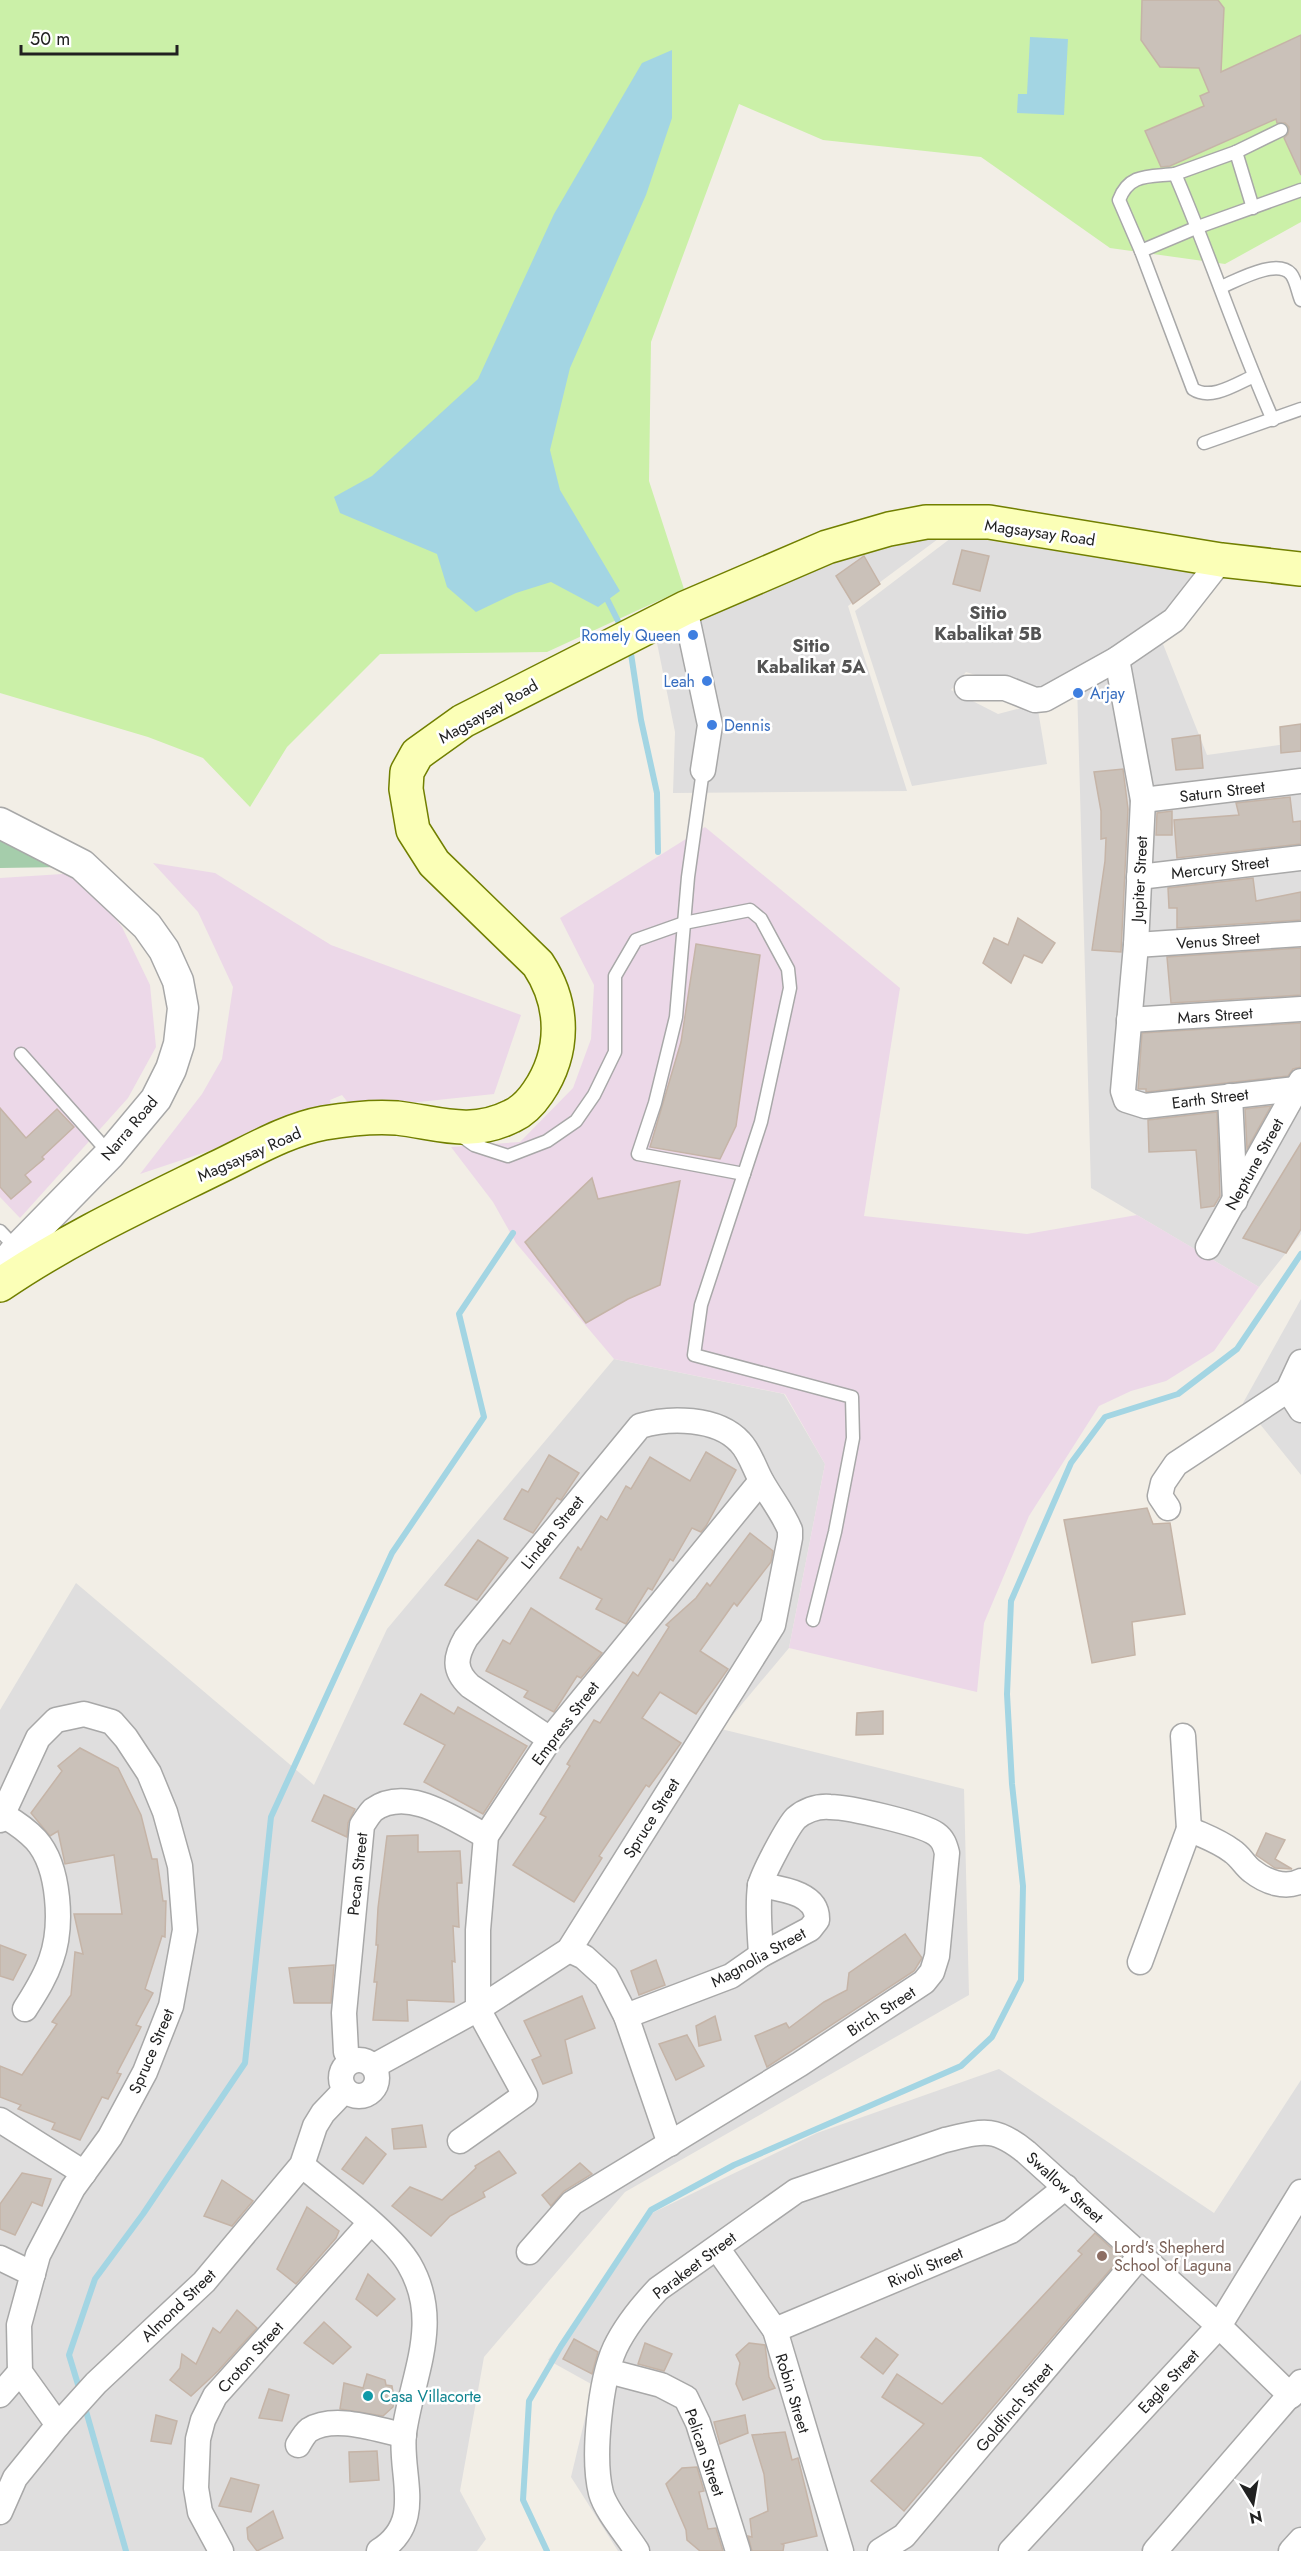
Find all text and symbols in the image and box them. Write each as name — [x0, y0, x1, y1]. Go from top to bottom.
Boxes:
scale bar — [21, 18, 177, 56]
text: 50 m — [30, 26, 70, 52]
street label: Magsaysay Road — [983, 513, 1097, 552]
district label: Sitio Kabalikat 5B — [934, 600, 1042, 647]
place label: Romely Queen — [581, 624, 681, 647]
marker: Romely Queen — [686, 628, 700, 642]
district label: Sitio Kabalikat 5A — [757, 633, 866, 680]
place label: Leah — [663, 670, 695, 693]
street label: Magsaysay Road — [434, 674, 542, 749]
marker: Leah — [700, 674, 714, 688]
place label: Arjay — [1090, 682, 1126, 705]
marker: Arjay — [1071, 686, 1085, 700]
place label: Dennis — [724, 714, 771, 737]
marker: Dennis — [705, 718, 719, 732]
street label: Saturn Street — [1178, 775, 1266, 808]
street label: Jupiter Street — [1126, 835, 1153, 925]
street label: Mercury Street — [1170, 850, 1270, 885]
street label: Venus Street — [1175, 926, 1261, 955]
street label: Mars Street — [1177, 1001, 1254, 1030]
street label: Earth Street — [1170, 1082, 1250, 1115]
street label: Narra Road — [95, 1091, 163, 1166]
street label: Neptune Street — [1220, 1114, 1289, 1214]
street label: Magsaysay Road — [194, 1121, 305, 1188]
street label: Linden Street — [516, 1491, 589, 1574]
street label: Empress Street — [526, 1676, 605, 1770]
street label: Spruce Street — [618, 1774, 685, 1863]
street label: Pecan Street — [342, 1831, 373, 1917]
street label: Magnolia Street — [707, 1922, 810, 1993]
street label: Birch Street — [843, 1981, 920, 2042]
street label: Spruce Street — [123, 2005, 180, 2097]
street label: Swallow Street — [1021, 2146, 1109, 2228]
street label: Parakeet Street — [648, 2226, 741, 2304]
place label: Lord's Shepherd School of Laguna — [1114, 2236, 1231, 2277]
street label: Rivoli Street — [884, 2241, 966, 2294]
marker: Lord's Shepherd School of Laguna — [1095, 2249, 1109, 2263]
street label: Almond Street — [136, 2264, 221, 2347]
street label: Croton Street — [212, 2316, 289, 2398]
street label: Eagle Street — [1132, 2344, 1204, 2419]
street label: Robin Street — [769, 2350, 816, 2436]
street label: Goldfinch Street — [970, 2358, 1059, 2457]
place label: Casa Villacorte — [380, 2385, 481, 2408]
marker: Casa Villacorte — [361, 2389, 375, 2403]
street label: Pelican Street — [679, 2405, 730, 2499]
north arrow — [1223, 2473, 1283, 2533]
text: N — [1247, 2505, 1264, 2530]

